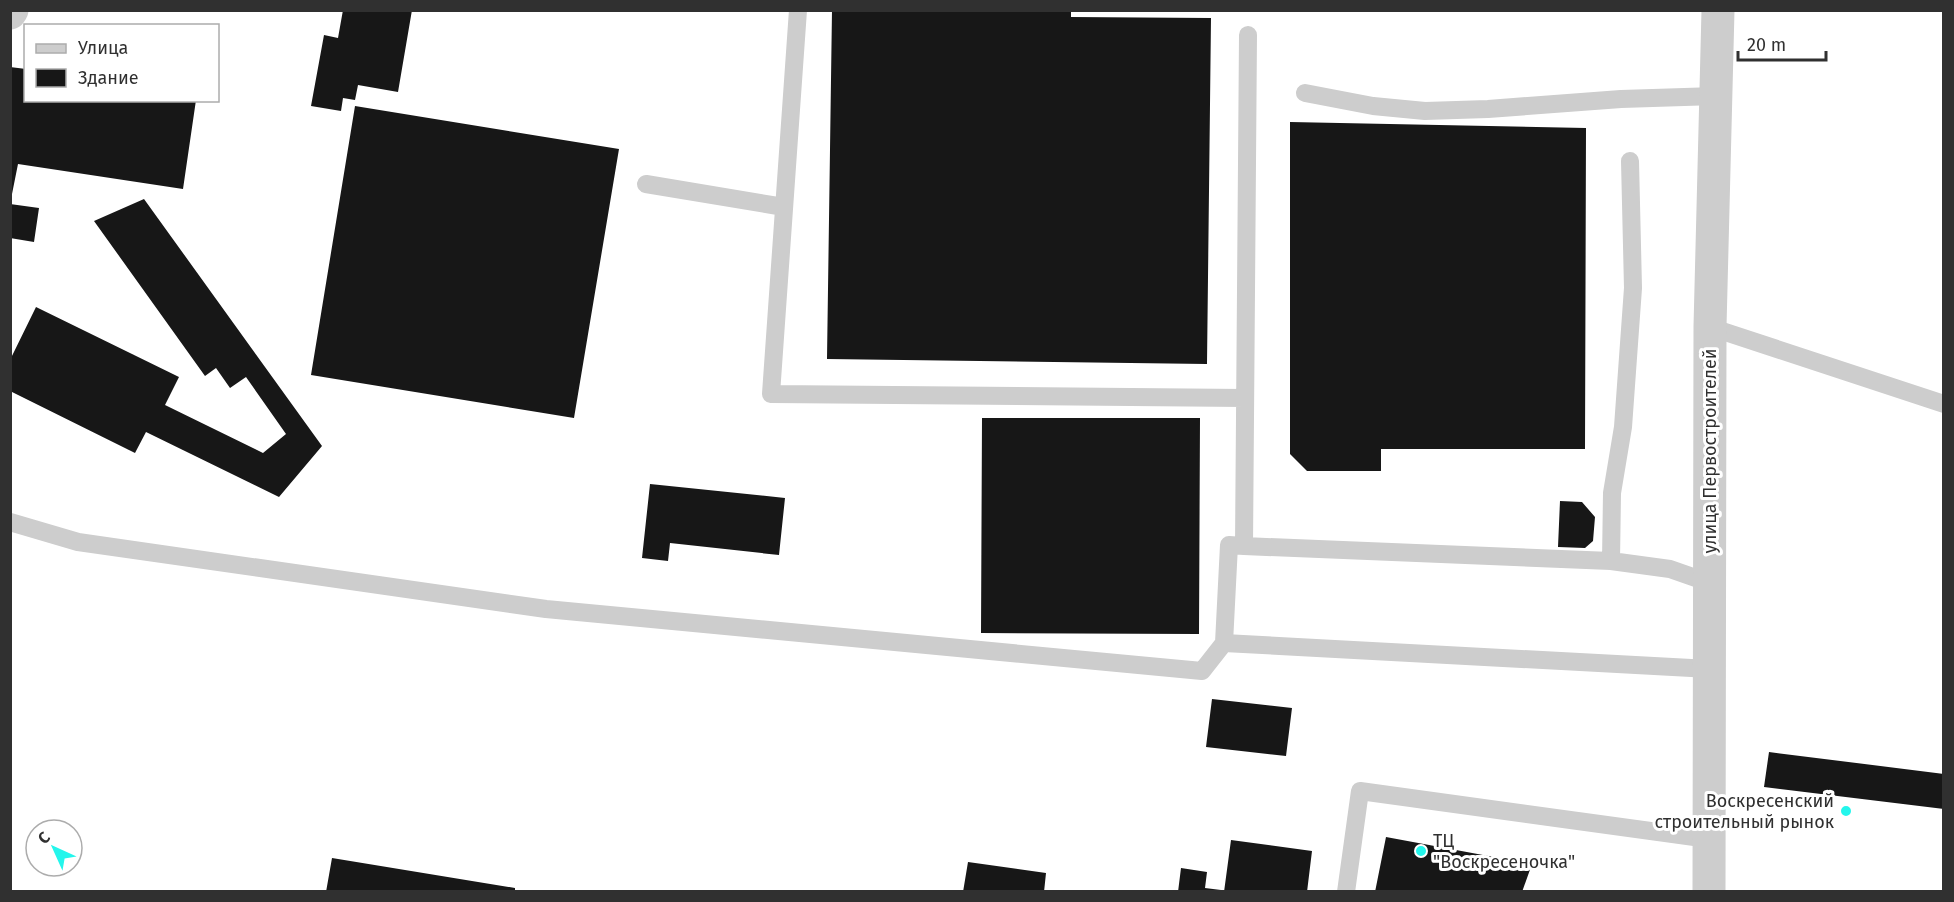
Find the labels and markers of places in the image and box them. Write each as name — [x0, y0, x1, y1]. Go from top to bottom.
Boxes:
place label: Воскресенский строительный рынок — [1654, 790, 1835, 833]
marker: Воскресенский строительный рынок — [1839, 804, 1853, 818]
place label: ТЦ "Воскресеночка" — [1433, 830, 1575, 873]
marker: ТЦ "Воскресеночка" — [1414, 844, 1428, 858]

